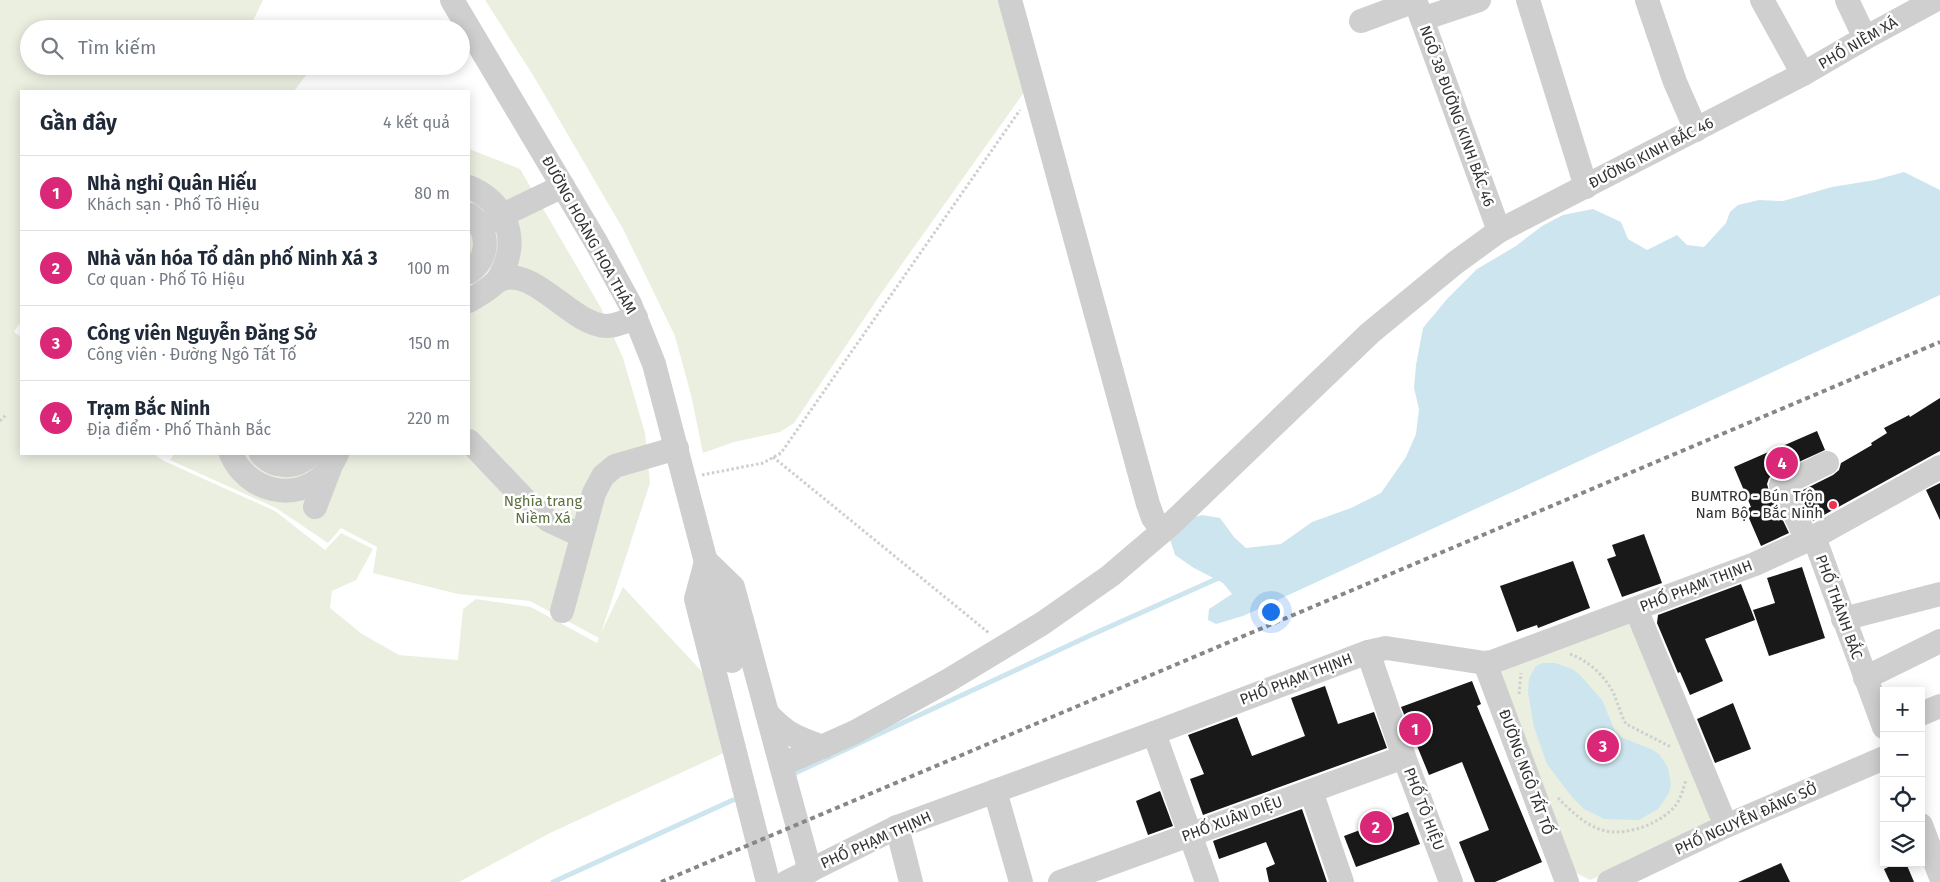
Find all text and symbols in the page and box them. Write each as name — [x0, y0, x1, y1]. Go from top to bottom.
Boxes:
street label: PHỐ NIỀM XÁ — [1814, 11, 1901, 73]
search box — [20, 20, 470, 75]
street label: NGÕ 38 ĐƯỜNG KINH BẮC 46 — [1416, 22, 1500, 209]
icon: search — [38, 34, 66, 62]
text: Tìm kiếm — [78, 36, 156, 59]
text: Gần đây — [40, 110, 117, 136]
street label: ĐƯỜNG KINH BẮC 46 — [1585, 112, 1716, 192]
text: 4 kết quả — [383, 113, 450, 132]
street label: ĐƯỜNG HOÀNG HOA THÁM — [538, 153, 640, 317]
text: Nhà nghỉ Quân Hiếu — [87, 172, 257, 195]
text: 1 — [52, 184, 60, 203]
text: 80 m — [414, 184, 450, 203]
text: Khách sạn · Phố Tô Hiệu — [87, 195, 260, 214]
text: Nhà văn hóa Tổ dân phố Ninh Xá 3 — [87, 247, 378, 270]
text: 2 — [52, 259, 60, 278]
text: 100 m — [407, 259, 450, 278]
text: Cơ quan · Phố Tô Hiệu — [87, 270, 245, 289]
text: Công viên Nguyễn Đăng Sở — [87, 322, 317, 345]
text: 3 — [52, 334, 60, 353]
text: 150 m — [408, 334, 450, 353]
text: Công viên · Đường Ngô Tất Tố — [87, 345, 296, 364]
text: Trạm Bắc Ninh — [87, 397, 210, 420]
text: 4 — [51, 409, 61, 428]
text: 220 m — [407, 409, 450, 428]
text: Địa điểm · Phố Thành Bắc — [87, 420, 271, 439]
pin: 4 — [1766, 444, 1798, 482]
place label: BUMTRO - Bún Trộn Nam Bộ - Bắc Ninh — [1691, 487, 1823, 522]
park label: Nghĩa trang Niềm Xá — [504, 492, 583, 527]
marker: BUMTRO - Bún Trộn Nam Bộ - Bắc Ninh — [1827, 499, 1839, 511]
street label: PHỐ THÀNH BẮC — [1812, 551, 1868, 662]
street label: PHỐ PHẠM THỊNH — [1636, 554, 1755, 616]
your location — [1258, 599, 1284, 625]
street label: PHỐ PHẠM THỊNH — [1236, 647, 1355, 709]
map controls — [1880, 687, 1925, 867]
button: + — [1880, 687, 1925, 732]
street label: ĐƯỜNG NGÔ TẤT TỐ — [1495, 706, 1559, 837]
pin: 1 — [1399, 710, 1431, 748]
pin: 3 — [1587, 727, 1619, 765]
button: − — [1880, 732, 1925, 777]
street label: PHỐ TÔ HIỆU — [1400, 764, 1450, 853]
button: locate — [1880, 777, 1925, 822]
street label: PHỐ NGUYỄN ĐĂNG SỞ — [1671, 778, 1820, 859]
street label: PHỐ XUÂN DIỆU — [1178, 791, 1285, 846]
street label: PHỐ PHẠM THỊNH — [817, 806, 934, 872]
pin: 2 — [1360, 808, 1392, 846]
button: layers — [1880, 822, 1925, 867]

